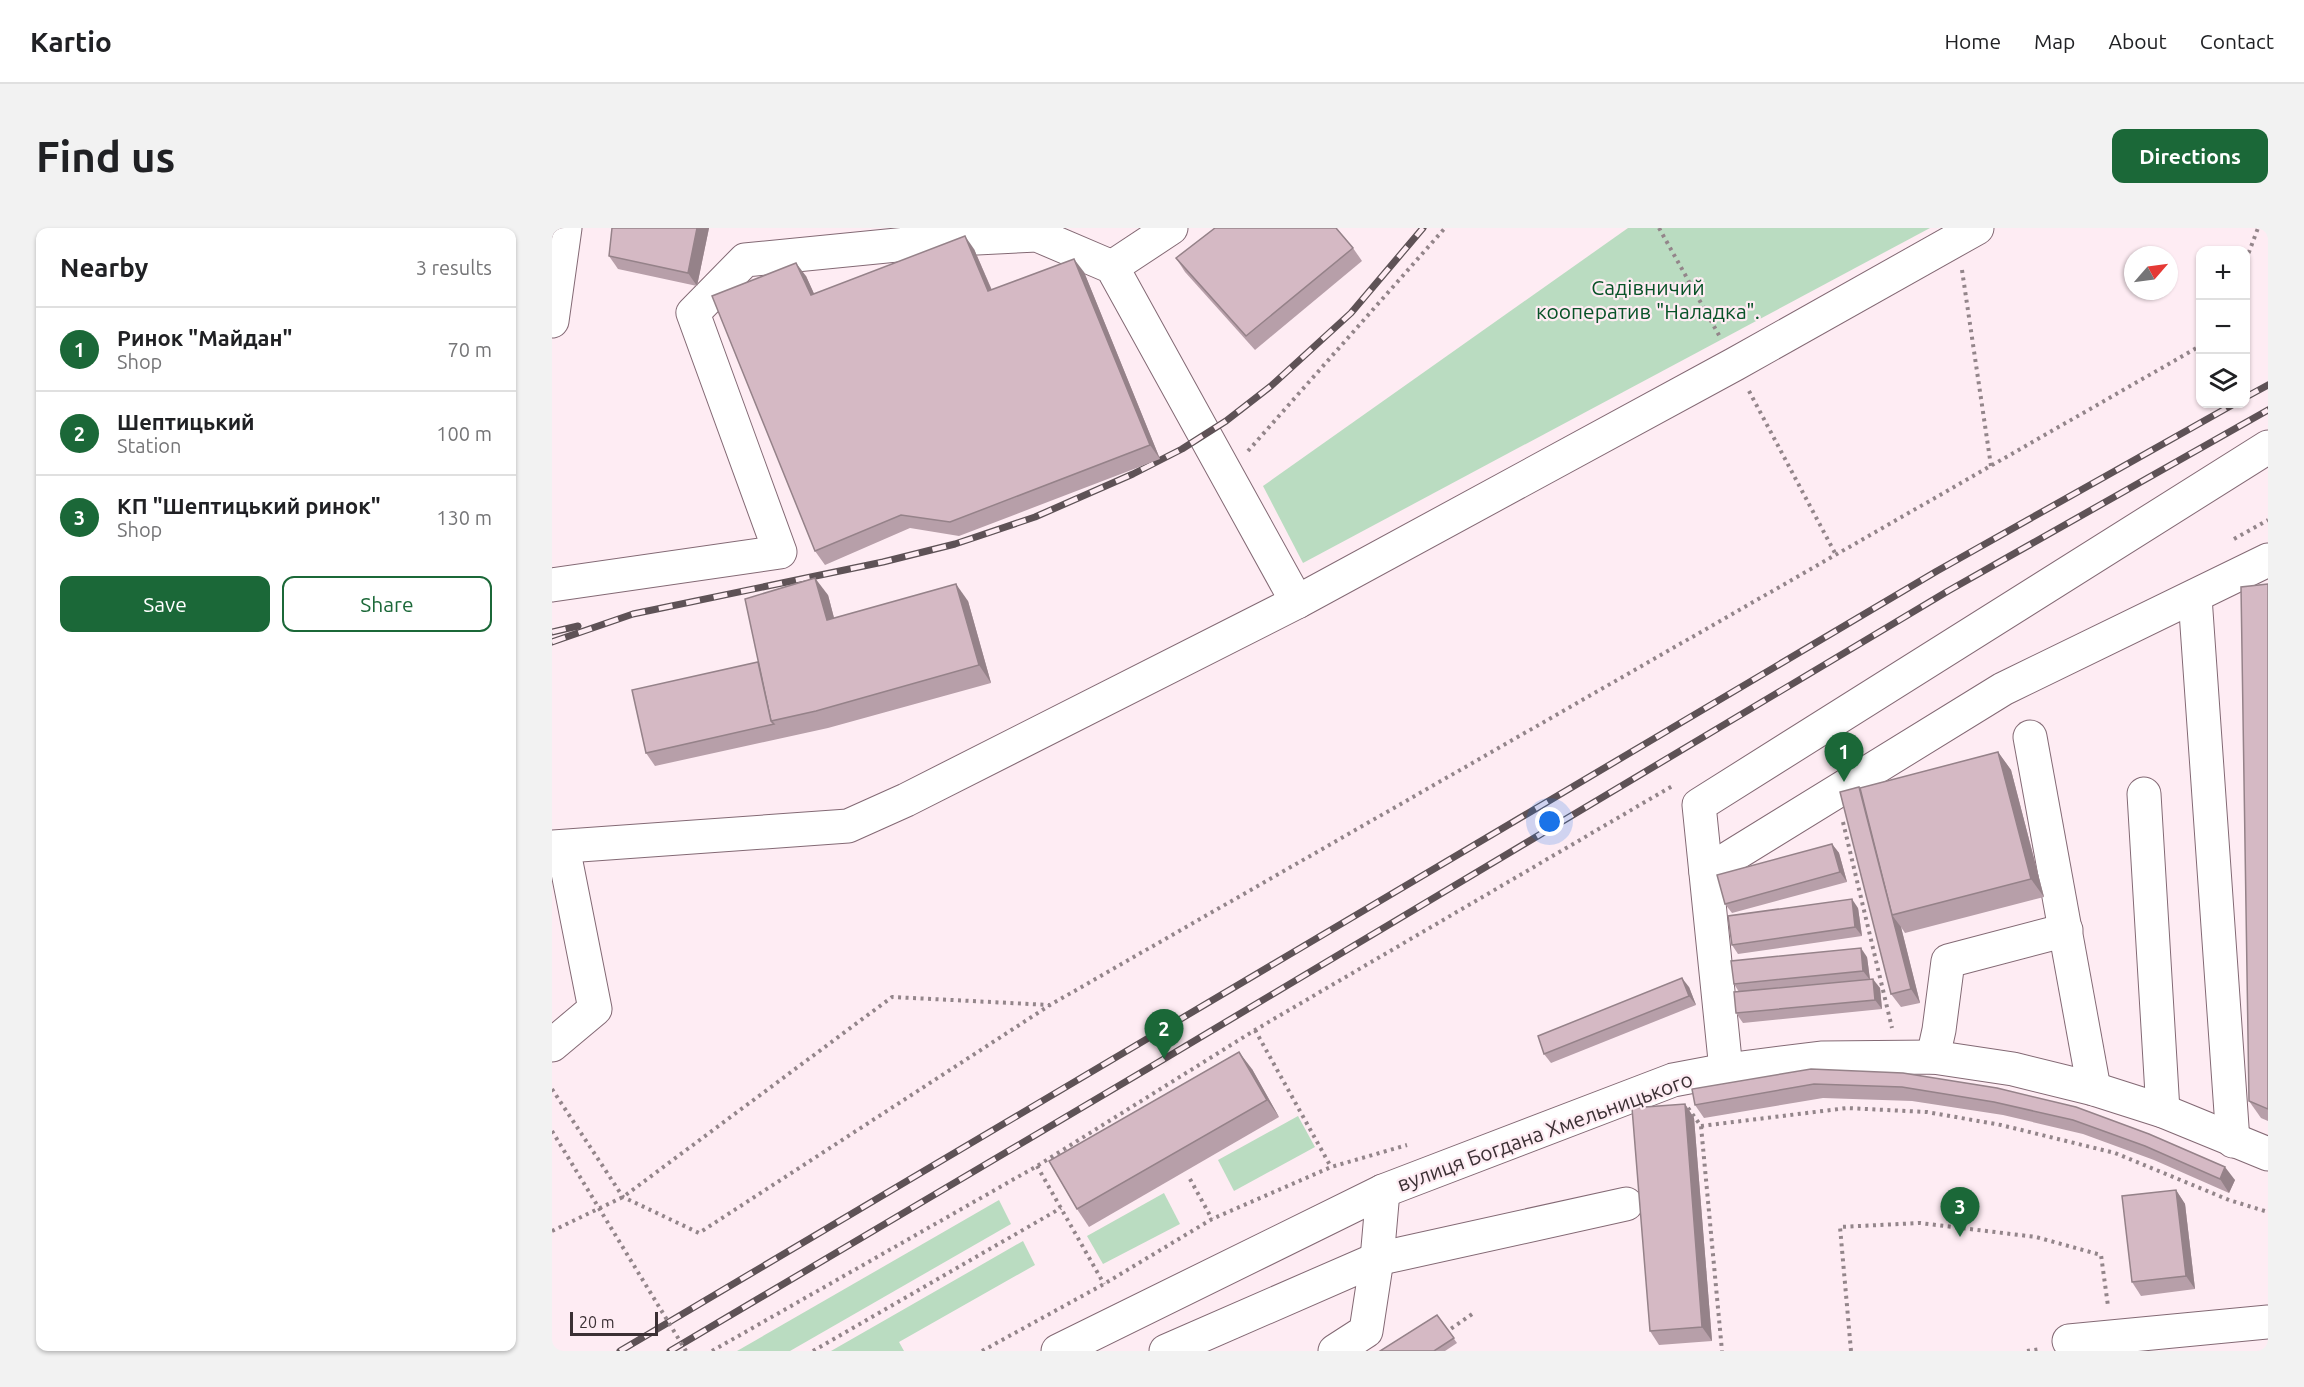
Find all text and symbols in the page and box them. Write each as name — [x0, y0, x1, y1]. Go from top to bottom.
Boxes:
text: Kartio — [30, 26, 112, 57]
text: Home — [1944, 29, 2001, 53]
text: Map — [2034, 29, 2075, 53]
text: About — [2108, 29, 2167, 53]
text: Contact — [2200, 29, 2274, 53]
button: Directions — [2112, 129, 2268, 183]
text: Find us — [36, 133, 175, 180]
north arrow — [2124, 246, 2178, 300]
map controls — [2196, 246, 2250, 408]
button: + — [2196, 246, 2250, 300]
text: Nearby — [60, 253, 148, 282]
text: 3 results — [416, 256, 492, 279]
park label: Садівничий кооператив "Наладка". — [1536, 275, 1760, 323]
button: − — [2196, 300, 2250, 354]
text: Ринок "Майдан" — [117, 325, 292, 350]
text: 1 — [74, 338, 85, 361]
text: 70 m — [448, 338, 492, 361]
text: Shop — [117, 350, 162, 373]
button: layers — [2196, 354, 2250, 408]
text: Шептицький — [117, 409, 255, 434]
text: 2 — [74, 422, 85, 445]
text: 100 m — [436, 422, 492, 445]
text: Station — [117, 434, 181, 457]
text: КП "Шептицький ринок" — [117, 493, 381, 518]
text: 3 — [74, 506, 85, 529]
text: 130 m — [436, 506, 492, 529]
text: Shop — [117, 518, 162, 541]
button: Save — [60, 576, 270, 632]
button: Share — [282, 576, 492, 632]
pin: 1 — [1824, 732, 1864, 782]
your location — [1535, 807, 1564, 836]
pin: 2 — [1144, 1010, 1184, 1059]
street label: вулиця Богдана Хмельницького — [1394, 1066, 1696, 1196]
pin: 3 — [1940, 1188, 1980, 1237]
scale bar — [570, 1309, 658, 1336]
text: 20 m — [579, 1313, 615, 1331]

